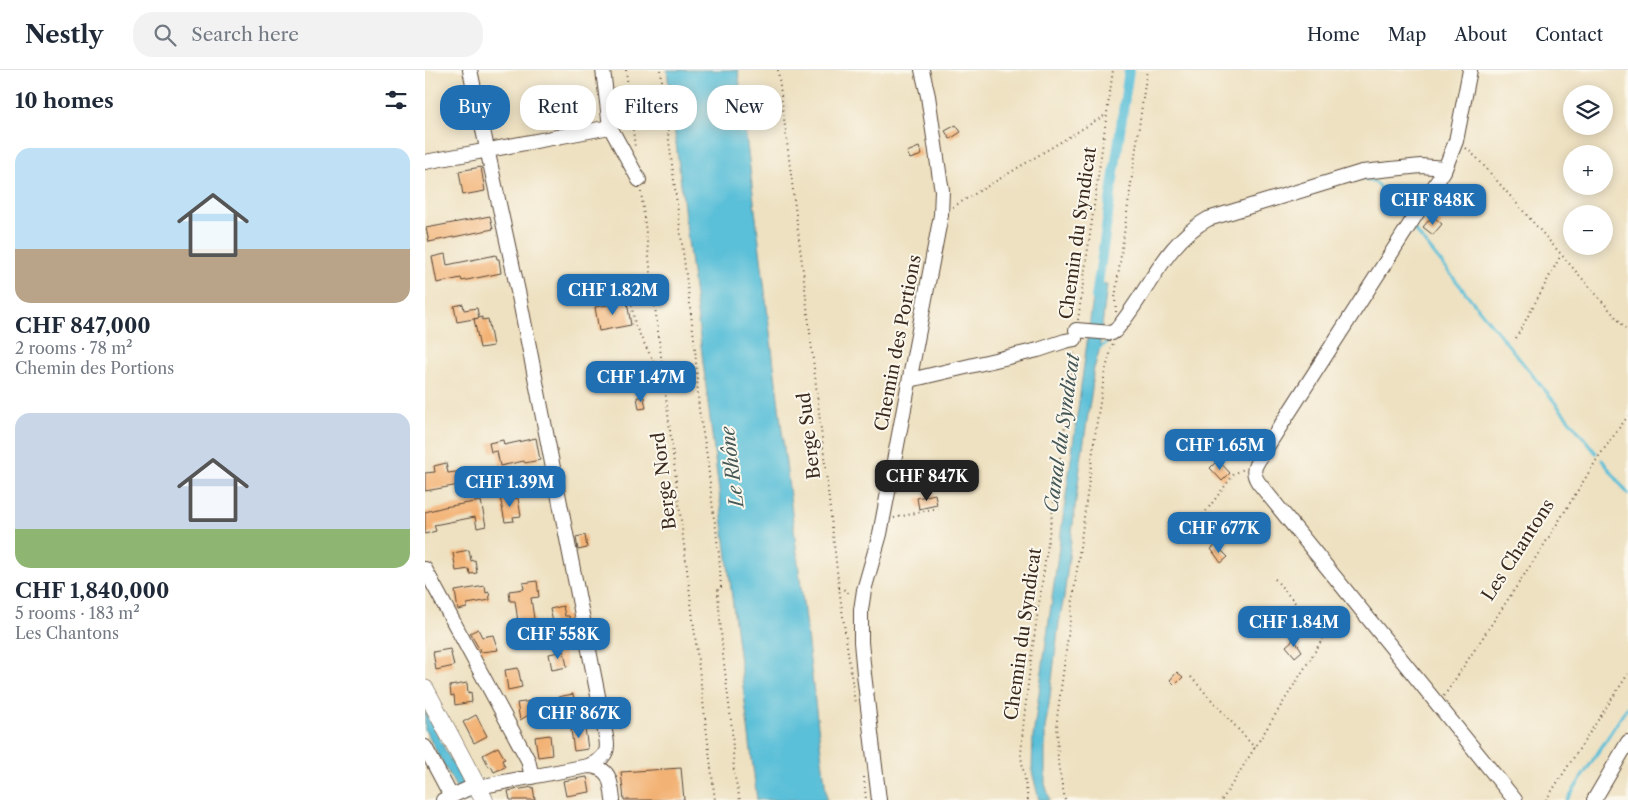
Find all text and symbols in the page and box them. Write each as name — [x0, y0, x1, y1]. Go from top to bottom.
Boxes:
search box — [133, 12, 483, 57]
text: Nestly — [25, 20, 103, 49]
icon: search — [151, 21, 179, 49]
text: Search here — [191, 23, 299, 46]
text: Home — [1307, 24, 1360, 46]
text: Map — [1388, 24, 1426, 46]
text: About — [1454, 24, 1507, 46]
text: Contact — [1535, 24, 1603, 46]
chip: Buy — [440, 85, 510, 130]
chip: Rent — [520, 85, 596, 130]
chip: Filters — [606, 85, 697, 130]
chip: New — [707, 85, 782, 130]
map controls — [1563, 85, 1613, 255]
button: layers — [1563, 85, 1613, 135]
icon: filters — [382, 86, 410, 114]
text: 10 homes — [15, 88, 114, 113]
street label: Chemin du Syndicat — [1055, 145, 1101, 321]
button: + — [1563, 145, 1613, 195]
icon: home — [168, 180, 258, 270]
pin: CHF 848K — [1381, 184, 1485, 226]
text: CHF 848K — [1391, 190, 1475, 210]
button: − — [1563, 205, 1613, 255]
street label: Chemin des Portions — [870, 253, 926, 433]
pin: CHF 1.82M — [556, 274, 670, 316]
text: CHF 1.82M — [568, 280, 658, 300]
text: CHF 847,000 — [15, 313, 151, 338]
text: 2 rooms · 78 m² — [15, 338, 133, 358]
water label: Canal du Syndicat — [1039, 351, 1085, 514]
text: Chemin des Portions — [15, 358, 174, 378]
pin: CHF 1.47M — [584, 360, 698, 403]
text: CHF 1.47M — [597, 367, 685, 387]
street label: Berge Sud — [793, 391, 825, 481]
water label: Le Rhône — [716, 425, 749, 511]
pin: CHF 1.65M — [1163, 428, 1277, 471]
street label: Berge Nord — [647, 431, 681, 531]
text: CHF 1.65M — [1176, 435, 1264, 455]
icon: home — [168, 445, 258, 535]
pin: CHF 847K — [875, 460, 979, 502]
pin: CHF 1.39M — [453, 466, 567, 508]
text: CHF 847K — [886, 466, 968, 486]
text: CHF 1.39M — [465, 472, 555, 492]
street label: Les Chantons — [1477, 495, 1559, 605]
pin: CHF 677K — [1167, 512, 1271, 554]
text: CHF 677K — [1179, 518, 1259, 538]
street label: Chemin du Syndicat — [1000, 546, 1046, 722]
text: CHF 1,840,000 — [15, 578, 169, 603]
text: 5 rooms · 183 m² — [15, 603, 140, 623]
pin: CHF 1.84M — [1237, 606, 1351, 648]
text: CHF 1.84M — [1249, 612, 1339, 632]
pin: CHF 558K — [506, 618, 610, 660]
text: Les Chantons — [15, 623, 119, 643]
text: CHF 558K — [517, 624, 599, 644]
pin: CHF 867K — [527, 696, 631, 739]
text: CHF 867K — [538, 703, 620, 723]

